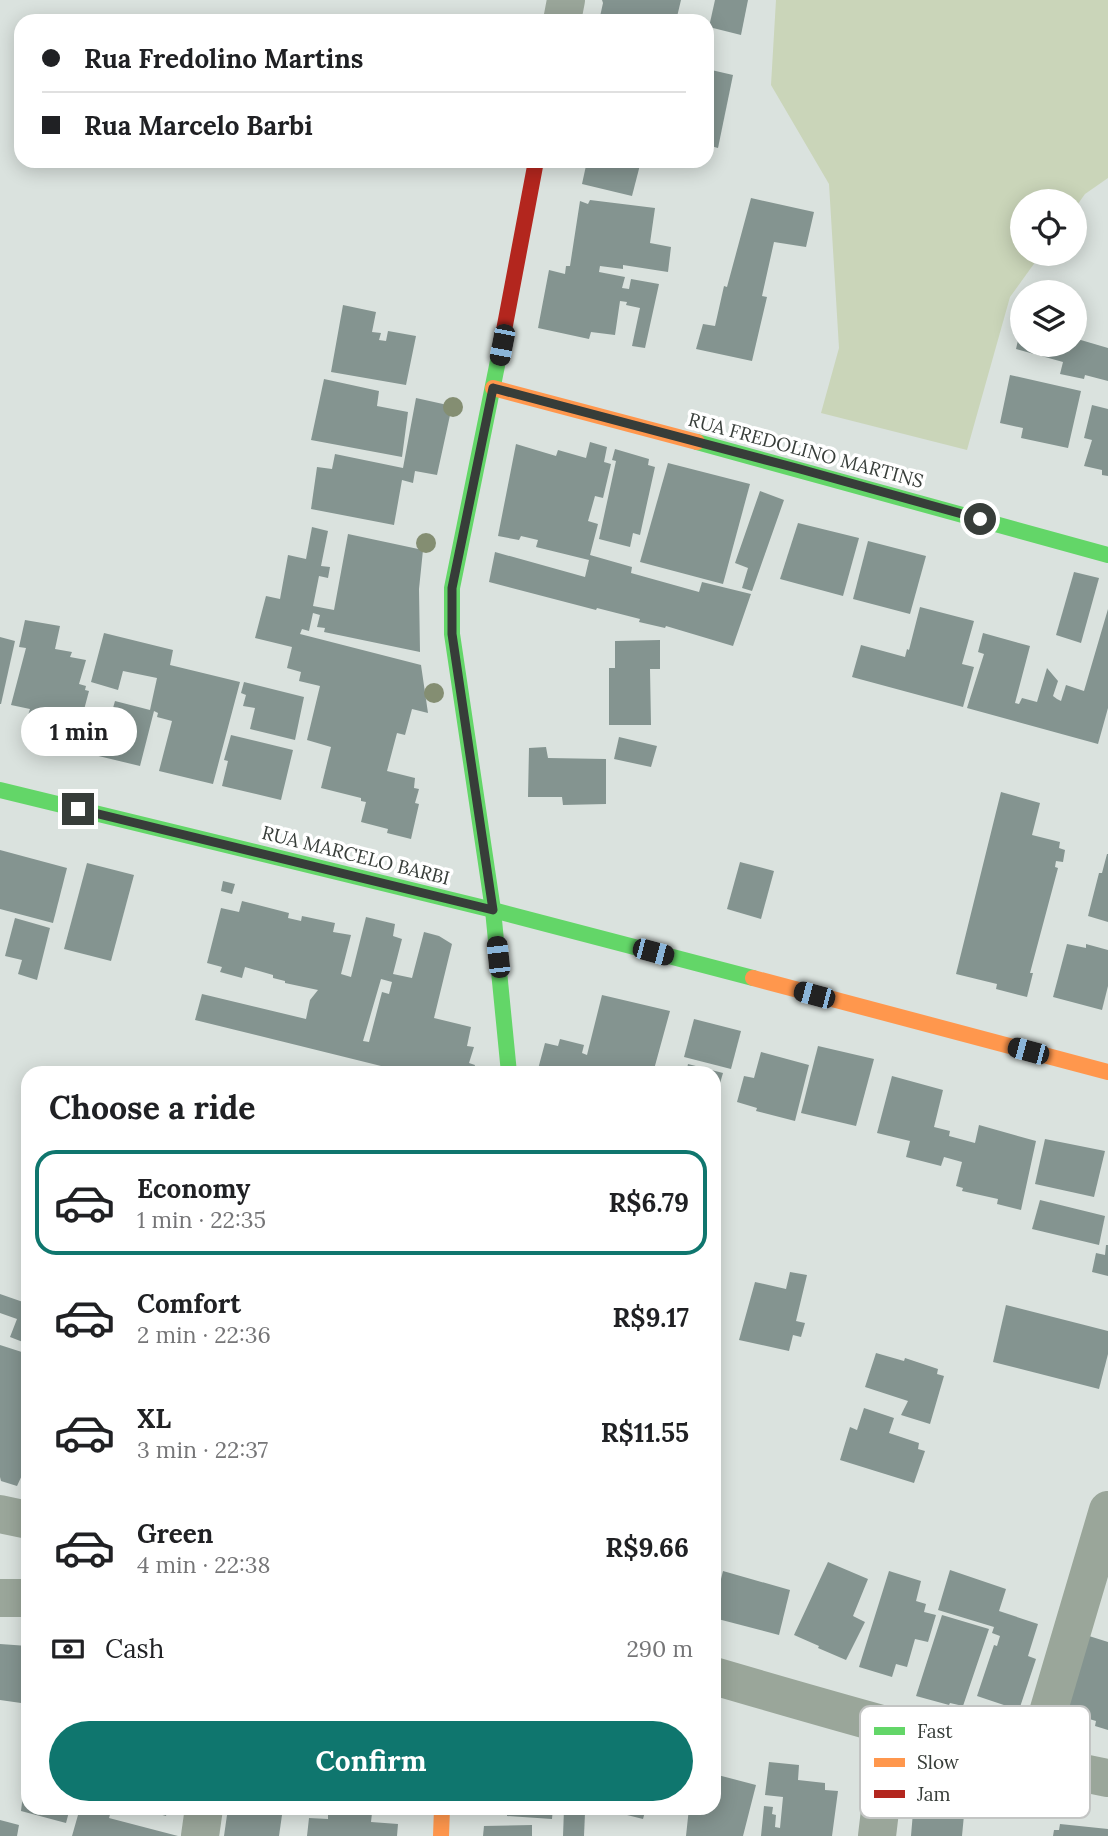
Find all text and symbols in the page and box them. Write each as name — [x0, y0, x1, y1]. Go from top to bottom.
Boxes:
text: Rua Fredolino Martins — [84, 42, 363, 75]
text: Rua Marcelo Barbi — [84, 109, 313, 142]
map controls — [1010, 189, 1087, 357]
button: locate — [1010, 189, 1087, 266]
button: layers — [1010, 280, 1087, 357]
car — [488, 322, 517, 368]
street label: RUA FREDOLINO MARTINS — [686, 407, 926, 493]
route start — [964, 503, 996, 535]
callout: 1 min — [20, 708, 136, 756]
text: 1 min — [50, 717, 108, 746]
route end — [62, 793, 94, 825]
street label: RUA MARCELO BARBI — [260, 820, 452, 890]
car — [486, 935, 511, 979]
car — [630, 936, 677, 968]
car — [791, 979, 838, 1011]
car — [1005, 1035, 1052, 1067]
text: Choose a ride — [49, 1087, 256, 1128]
icon: car — [53, 1171, 116, 1234]
text: Economy — [137, 1172, 250, 1205]
text: R$6.79 — [608, 1186, 689, 1219]
text: 1 min · 22:35 — [137, 1205, 266, 1234]
icon: car — [53, 1286, 116, 1349]
text: Comfort — [137, 1287, 241, 1320]
text: R$9.17 — [613, 1301, 689, 1334]
text: 2 min · 22:36 — [137, 1320, 271, 1349]
icon: car — [53, 1401, 116, 1464]
text: XL — [137, 1402, 171, 1435]
text: R$11.55 — [601, 1416, 689, 1449]
text: 3 min · 22:37 — [137, 1435, 268, 1464]
icon: car — [53, 1516, 116, 1579]
text: Green — [137, 1517, 213, 1550]
text: R$9.66 — [605, 1531, 689, 1564]
text: 4 min · 22:38 — [137, 1550, 271, 1579]
icon: cash — [49, 1630, 87, 1668]
text: Cash — [105, 1632, 164, 1665]
text: 290 m — [626, 1634, 693, 1663]
legend — [860, 1706, 1090, 1818]
text: Fast — [917, 1719, 953, 1743]
button: Confirm — [49, 1721, 693, 1801]
text: Slow — [917, 1750, 960, 1774]
text: Jam — [916, 1782, 951, 1806]

